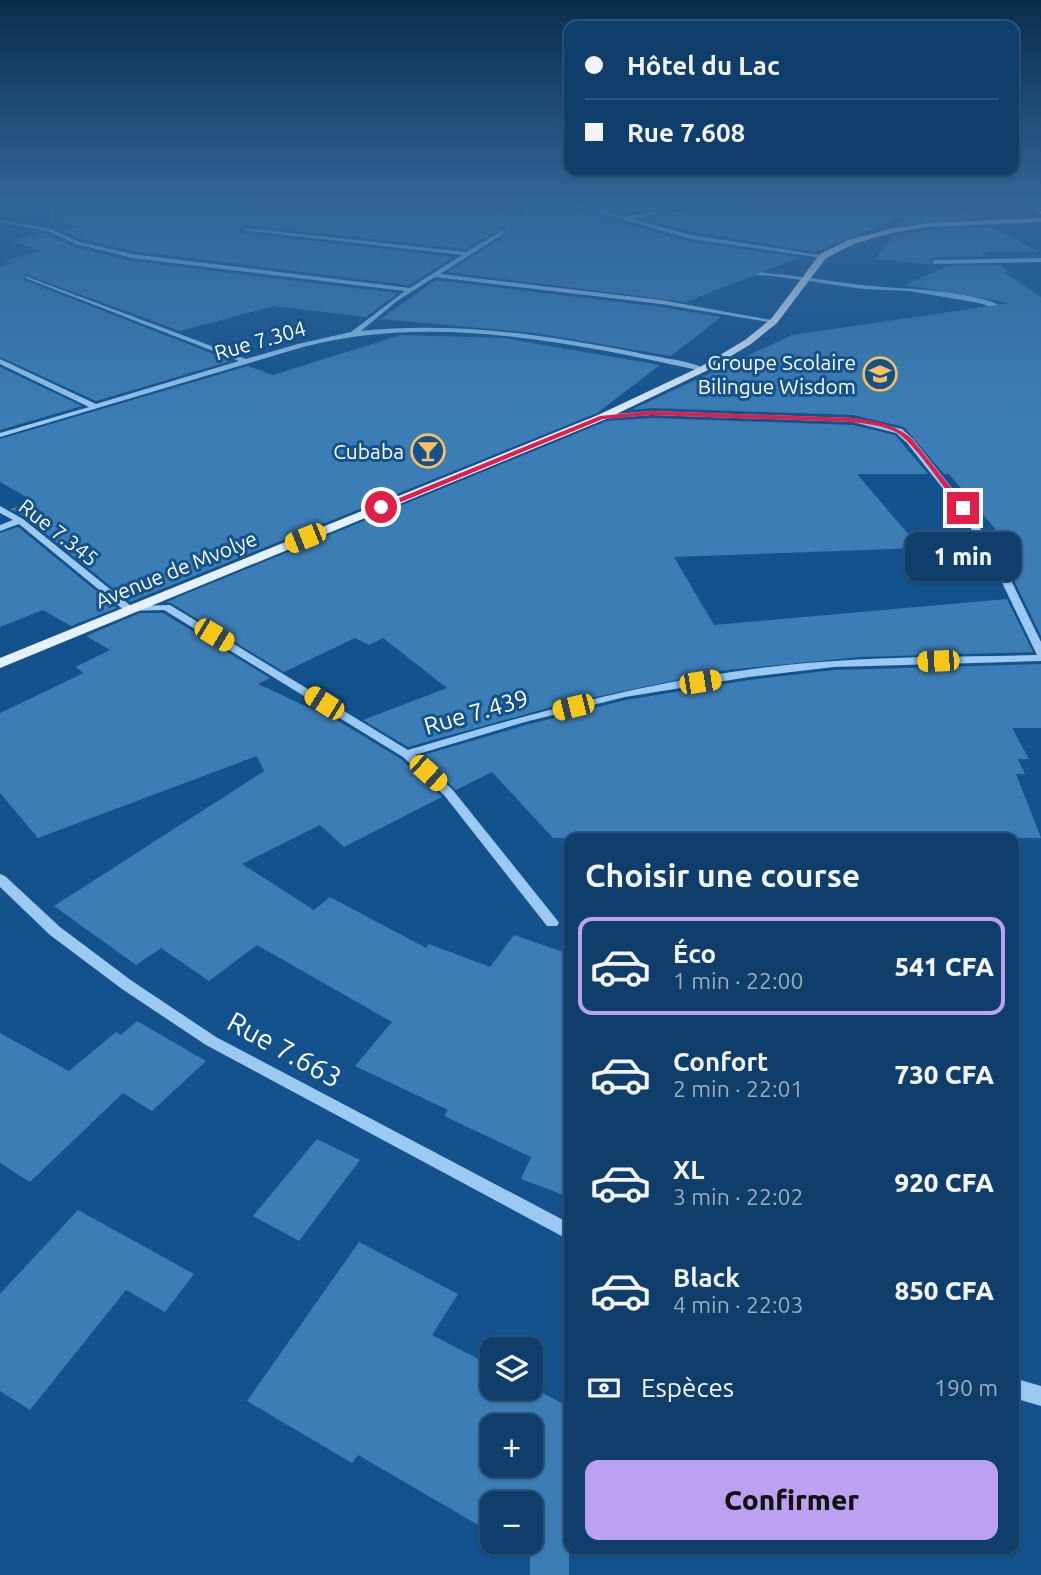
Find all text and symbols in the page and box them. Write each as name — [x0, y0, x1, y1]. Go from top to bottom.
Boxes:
text: Hôtel du Lac — [627, 51, 780, 80]
text: Rue 7.608 — [627, 118, 745, 147]
street label: Rue 7.304 — [211, 316, 309, 364]
place label: Groupe Scolaire Bilingue Wisdom — [698, 350, 856, 398]
school or university icon: Groupe Scolaire Bilingue Wisdom — [861, 355, 899, 393]
bar icon: Cubaba — [409, 432, 447, 470]
place label: Cubaba — [333, 439, 404, 463]
route start — [365, 491, 397, 523]
route end — [947, 492, 979, 524]
street label: Rue 7.345 — [15, 494, 103, 570]
car — [282, 520, 329, 556]
street label: Avenue de Mvolye — [92, 526, 260, 612]
callout: 1 min — [905, 532, 1021, 582]
text: 1 min — [934, 544, 992, 569]
car — [191, 615, 238, 655]
car — [917, 650, 960, 672]
car — [678, 668, 723, 696]
car — [301, 683, 348, 723]
street label: Rue 7.439 — [421, 684, 531, 740]
car — [551, 692, 596, 722]
car — [406, 751, 451, 795]
text: Choisir une course — [585, 857, 860, 893]
icon: car — [589, 935, 652, 998]
text: Éco — [673, 939, 716, 968]
text: 541 CFA — [894, 952, 994, 981]
text: 1 min · 22:00 — [673, 968, 804, 993]
street label: Rue 7.663 — [223, 1005, 347, 1093]
icon: car — [589, 1043, 652, 1106]
text: Confort — [673, 1047, 768, 1076]
text: 730 CFA — [894, 1060, 994, 1089]
text: 2 min · 22:01 — [673, 1076, 804, 1101]
icon: car — [589, 1151, 652, 1214]
text: XL — [673, 1155, 704, 1184]
text: 920 CFA — [894, 1168, 994, 1197]
text: 3 min · 22:02 — [673, 1184, 804, 1209]
icon: car — [589, 1259, 652, 1322]
text: Black — [673, 1263, 740, 1292]
text: 850 CFA — [894, 1276, 994, 1305]
text: 4 min · 22:03 — [673, 1292, 804, 1317]
map controls — [480, 1337, 543, 1554]
button: layers — [480, 1337, 543, 1400]
icon: cash — [585, 1369, 623, 1407]
text: Espèces — [641, 1373, 734, 1402]
text: 190 m — [934, 1375, 998, 1400]
button: + — [480, 1414, 543, 1477]
button: Confirmer — [585, 1460, 998, 1540]
button: − — [480, 1491, 543, 1554]

